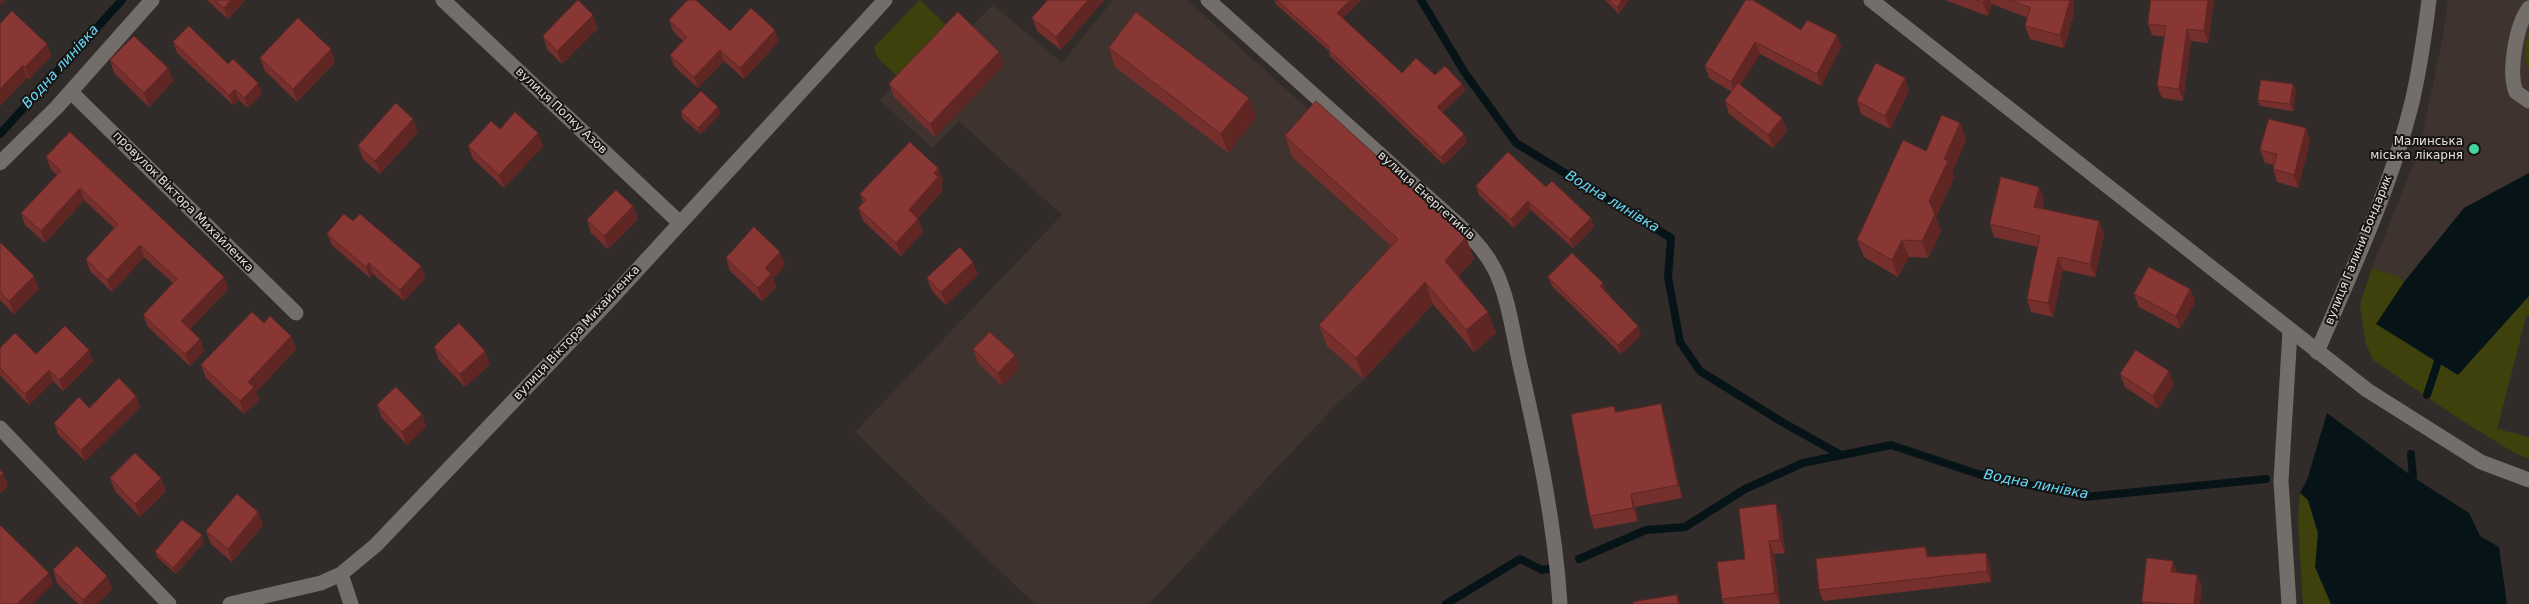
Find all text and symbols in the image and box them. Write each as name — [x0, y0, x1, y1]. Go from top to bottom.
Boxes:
water label: Водна линівка — [19, 22, 103, 112]
street label: вулиця Полку Азов — [512, 65, 610, 157]
street label: провулок Віктора Михайленка — [110, 129, 256, 275]
place label: Малинська міська лікарня — [2370, 135, 2463, 163]
marker: Малинська міська лікарня — [2467, 142, 2481, 156]
street label: вулиця Енергетиків — [1375, 149, 1477, 243]
water label: Водна линівка — [1562, 167, 1662, 237]
street label: вулиця Галини Бондарик — [2322, 173, 2396, 327]
street label: вулиця Віктора Михайленка — [511, 263, 643, 403]
water label: Водна линівка — [1982, 467, 2090, 503]

